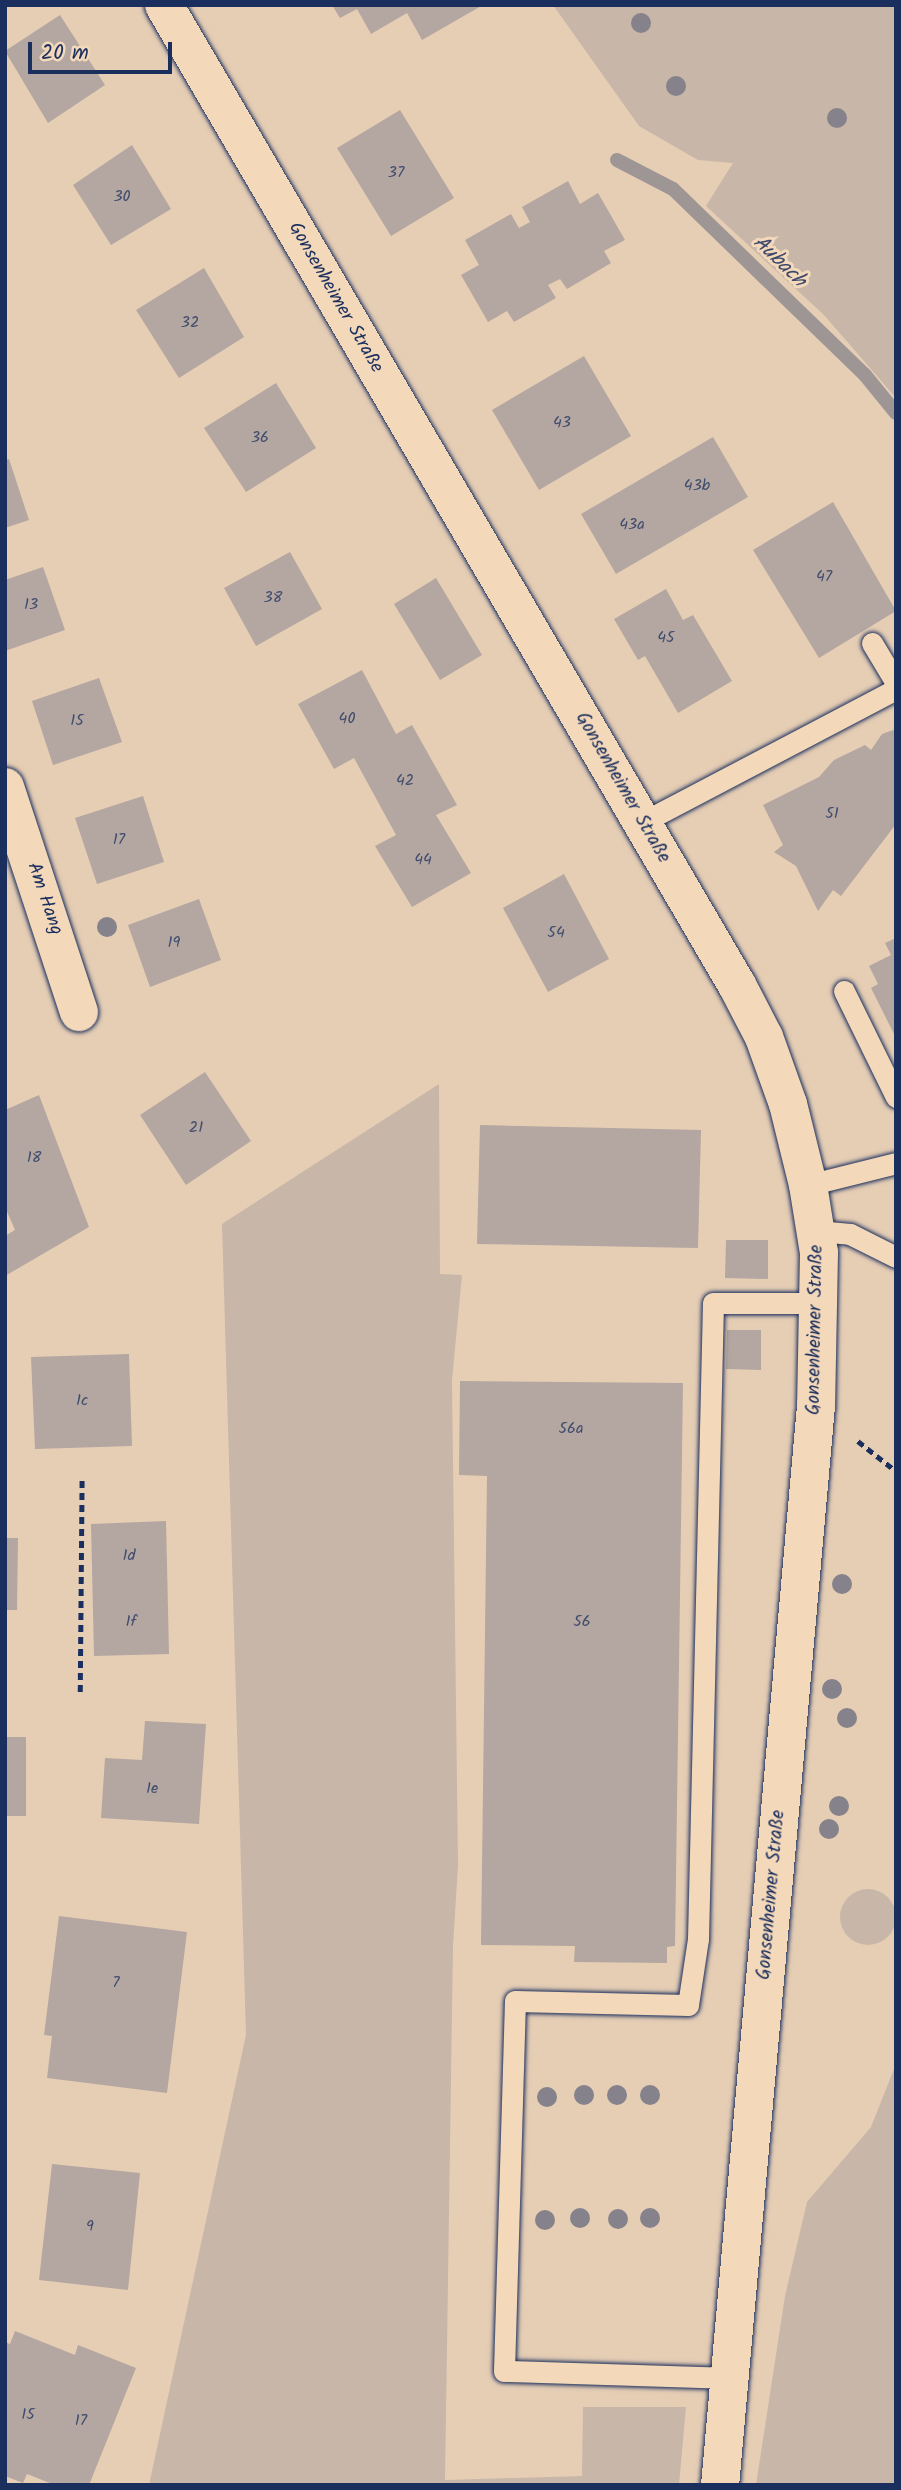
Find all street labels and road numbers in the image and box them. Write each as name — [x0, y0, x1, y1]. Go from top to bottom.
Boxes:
street label: Gonsenheimer Straße — [283, 219, 387, 377]
street label: Gonsenheimer Straße — [570, 709, 674, 867]
street label: Am Hang — [21, 860, 67, 938]
street label: Gonsenheimer Straße — [803, 1245, 829, 1415]
street label: Gonsenheimer Straße — [753, 1809, 791, 1981]

